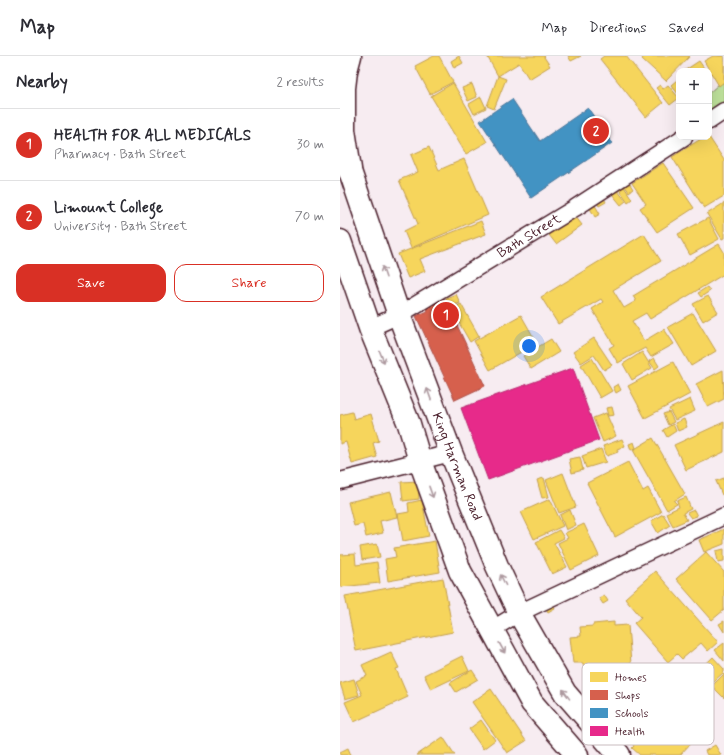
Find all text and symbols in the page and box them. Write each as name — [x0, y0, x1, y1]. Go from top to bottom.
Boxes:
text: Map — [20, 15, 55, 40]
text: Map — [541, 19, 567, 37]
text: Directions — [589, 19, 647, 37]
text: Saved — [669, 19, 704, 37]
map controls — [676, 68, 712, 140]
button: + — [676, 68, 712, 104]
text: Nearby — [16, 71, 68, 93]
text: 2 results — [277, 74, 324, 91]
button: − — [676, 104, 712, 140]
pin: 2 — [583, 116, 609, 146]
text: HEALTH FOR ALL MEDICALS — [54, 126, 251, 146]
text: 1 — [26, 136, 32, 153]
text: 30 m — [297, 136, 324, 153]
text: Pharmacy · Bath Street — [54, 146, 186, 163]
text: Limount College — [54, 198, 163, 218]
text: 2 — [26, 208, 32, 225]
text: 70 m — [295, 208, 324, 225]
street label: Bath Street — [494, 209, 565, 262]
text: University · Bath Street — [54, 218, 187, 235]
button: Save — [16, 264, 166, 302]
button: Share — [174, 264, 324, 302]
one-way arrow — [380, 266, 388, 278]
pin: 1 — [433, 300, 459, 330]
your location — [519, 336, 539, 356]
one-way arrow — [378, 350, 386, 362]
one-way arrow — [424, 389, 432, 401]
street label: King Harman Road — [428, 410, 486, 523]
one-way arrow — [428, 485, 436, 497]
one-way arrow — [499, 574, 506, 586]
one-way arrow — [498, 642, 506, 654]
legend — [582, 663, 714, 745]
text: Homes — [615, 671, 647, 685]
one-way arrow — [562, 688, 570, 699]
text: Shops — [615, 689, 640, 703]
text: Schools — [615, 707, 649, 721]
text: Health — [615, 725, 645, 739]

